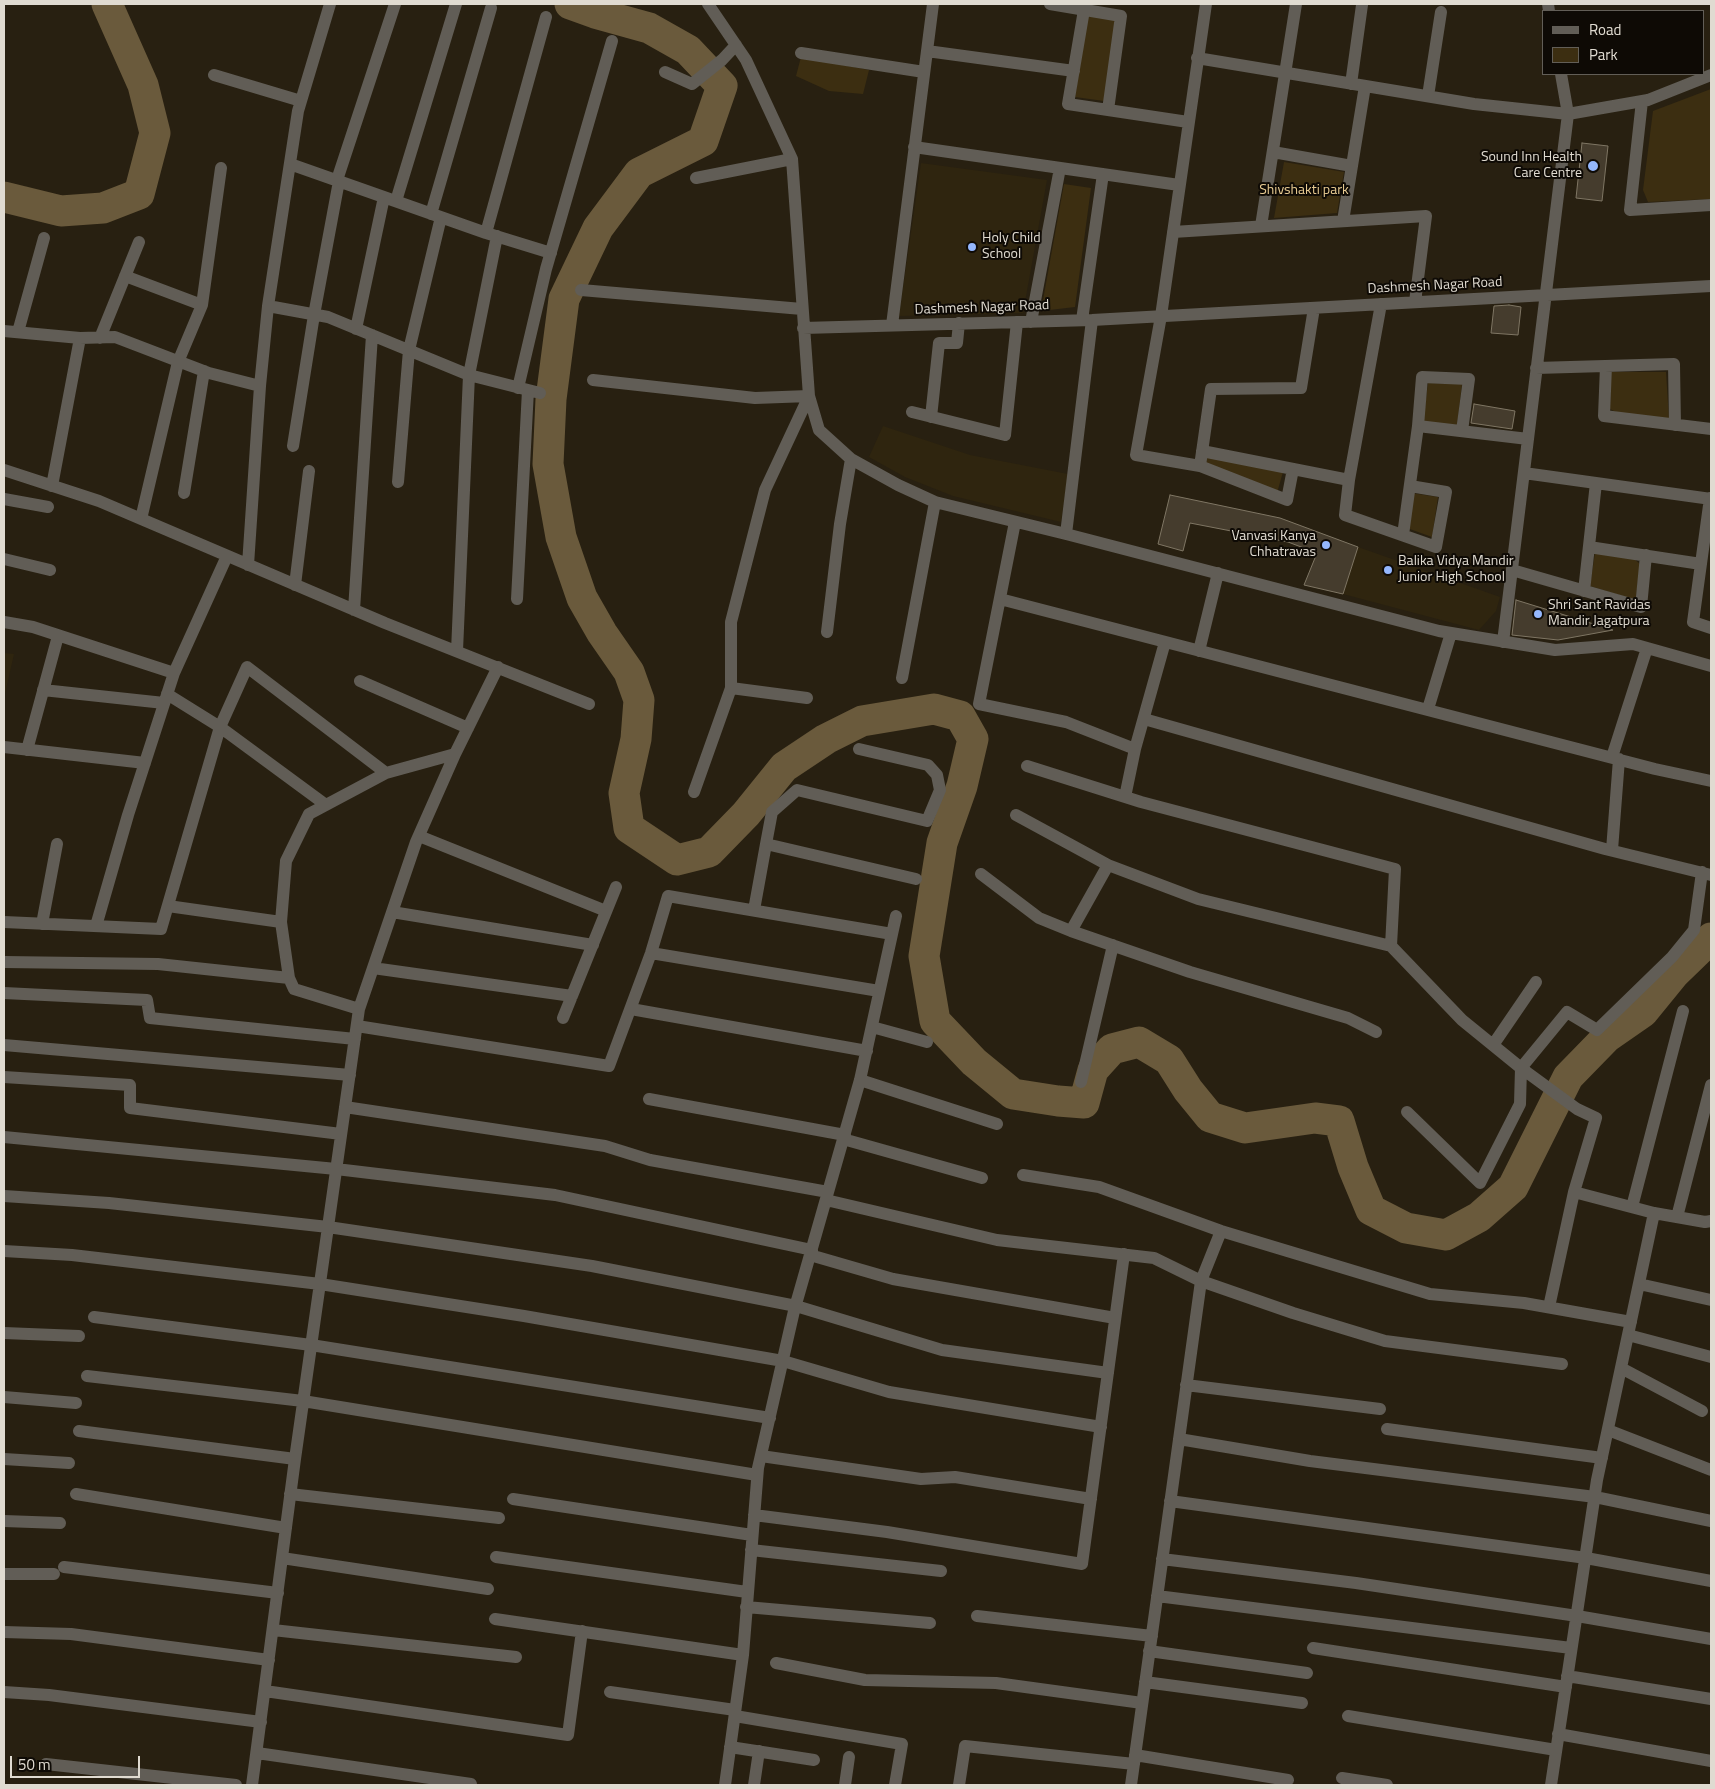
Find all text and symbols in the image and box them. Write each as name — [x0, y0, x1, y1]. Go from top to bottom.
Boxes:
legend — [1542, 10, 1705, 75]
text: Road — [1589, 18, 1621, 41]
text: Park — [1589, 43, 1618, 66]
place label: Sound Inn Health Care Centre — [1481, 150, 1582, 182]
marker: Sound Inn Health Care Centre — [1586, 159, 1600, 173]
park label: Shivshakti park — [1259, 183, 1349, 199]
place label: Holy Child School — [982, 231, 1041, 264]
marker: Holy Child School — [966, 241, 978, 253]
street label: Dashmesh Nagar Road — [1367, 274, 1503, 298]
street label: Dashmesh Nagar Road — [914, 297, 1050, 319]
place label: Vanvasi Kanya Chhatravas — [1231, 529, 1316, 562]
marker: Vanvasi Kanya Chhatravas — [1320, 539, 1332, 551]
place label: Balika Vidya Mandir Junior High School — [1398, 554, 1514, 586]
marker: Balika Vidya Mandir Junior High School — [1382, 564, 1394, 576]
place label: Shri Sant Ravidas Mandir Jagatpura — [1548, 598, 1650, 630]
marker: Shri Sant Ravidas Mandir Jagatpura — [1532, 608, 1544, 620]
scale bar — [12, 1746, 142, 1778]
text: 50 m — [18, 1753, 51, 1776]

